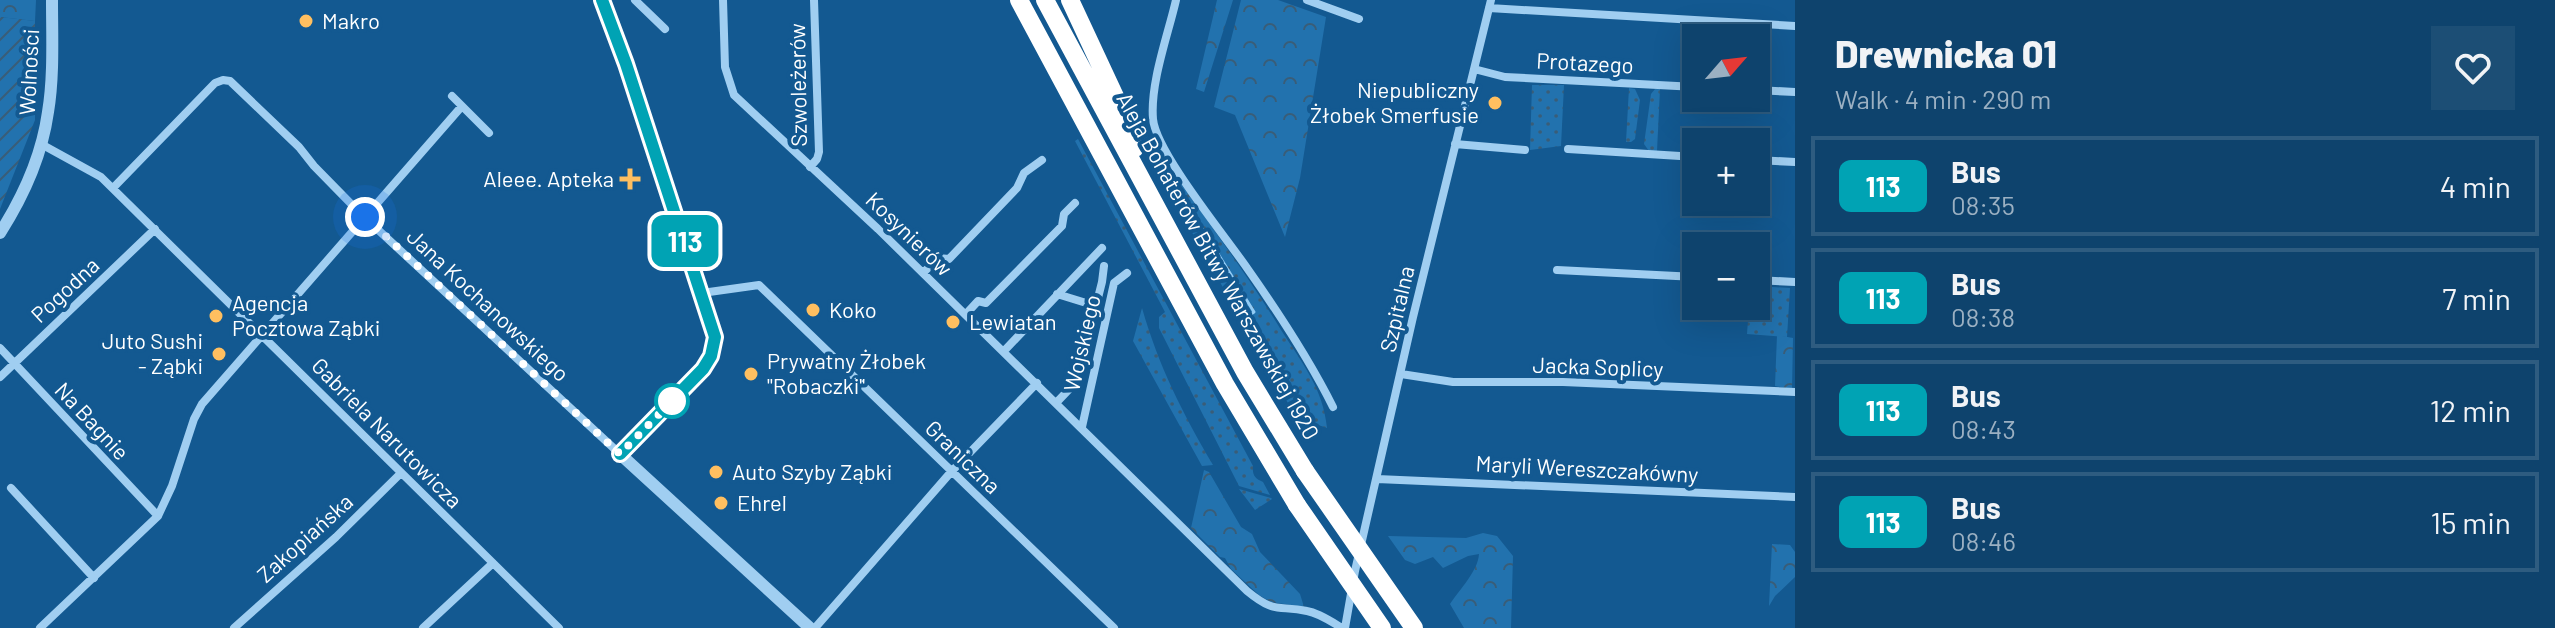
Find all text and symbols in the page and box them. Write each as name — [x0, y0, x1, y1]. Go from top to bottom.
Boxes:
place label: Makro — [322, 7, 380, 33]
marker: Makro — [297, 12, 315, 30]
street label: Szwoleżerów — [783, 23, 811, 147]
north arrow — [1682, 24, 1770, 112]
map controls — [1682, 24, 1770, 320]
button: heart — [2431, 26, 2515, 110]
street label: Wolności — [13, 28, 43, 116]
text: Drewnicka 01 — [1835, 30, 2057, 76]
street label: Protazego — [1536, 46, 1634, 78]
place label: Niepubliczny Żłobek Smerfusie — [1310, 76, 1479, 127]
text: Walk · 4 min · 290 m — [1835, 83, 2051, 114]
street label: Aleja Bohaterów Bitwy Warszawskiej 1920 — [1112, 87, 1325, 444]
marker: Niepubliczny Żłobek Smerfusie — [1486, 94, 1504, 112]
button: + — [1682, 128, 1770, 216]
text: Bus — [1951, 153, 2001, 189]
place label: Aleee. Apteka — [483, 165, 614, 191]
text: 4 min — [2440, 168, 2511, 204]
text: 113 — [1865, 169, 1901, 203]
marker: Aleee. Apteka — [621, 170, 639, 188]
street label: Kosynierów — [861, 186, 958, 281]
text: 08:35 — [1951, 189, 2015, 220]
your location — [345, 197, 385, 237]
line badge: 113 — [639, 215, 731, 267]
street label: Jana Kochanowskiego — [402, 222, 575, 386]
text: 113 — [667, 224, 703, 258]
button: − — [1682, 232, 1770, 320]
street label: Pogodna — [25, 251, 104, 327]
street label: Szpitalna — [1373, 263, 1419, 354]
text: Bus — [1951, 265, 2001, 301]
text: 7 min — [2442, 280, 2511, 316]
text: 113 — [1865, 281, 1901, 315]
place label: Agencja Pocztowa Ząbki — [232, 289, 380, 340]
street label: Wojskiego — [1057, 292, 1105, 394]
place label: Koko — [829, 296, 877, 322]
marker: Koko — [804, 301, 822, 319]
text: 08:38 — [1951, 301, 2015, 332]
marker: Agencja Pocztowa Ząbki — [207, 307, 225, 325]
place label: Lewiatan — [969, 308, 1057, 334]
marker: Lewiatan — [944, 313, 962, 331]
place label: Juto Sushi - Ząbki — [102, 327, 203, 378]
marker: Juto Sushi - Ząbki — [210, 345, 228, 363]
place label: Prywatny Żłobek "Robaczki" — [767, 347, 926, 398]
street label: Jacka Soplicy — [1532, 351, 1664, 381]
street label: Gabriela Narutowicza — [307, 352, 468, 513]
marker: Prywatny Żłobek "Robaczki" — [742, 365, 760, 383]
street label: Na Bagnie — [50, 376, 135, 464]
text: Bus — [1951, 377, 2001, 413]
unlabelled marker — [655, 384, 689, 418]
text: 12 min — [2430, 392, 2511, 428]
text: 113 — [1865, 393, 1901, 427]
text: 08:43 — [1951, 413, 2016, 444]
street label: Graniczna — [921, 414, 1007, 498]
street label: Maryli Wereszczakówny — [1475, 449, 1699, 487]
place label: Auto Szyby Ząbki — [732, 458, 892, 484]
marker: Auto Szyby Ząbki — [707, 463, 725, 481]
street label: Zakopiańska — [251, 488, 357, 587]
place label: Ehrel — [737, 489, 787, 515]
text: Bus — [1951, 489, 2001, 525]
marker: Ehrel — [712, 494, 730, 512]
text: 15 min — [2430, 504, 2511, 540]
text: 113 — [1865, 505, 1901, 539]
text: 08:46 — [1951, 525, 2016, 556]

